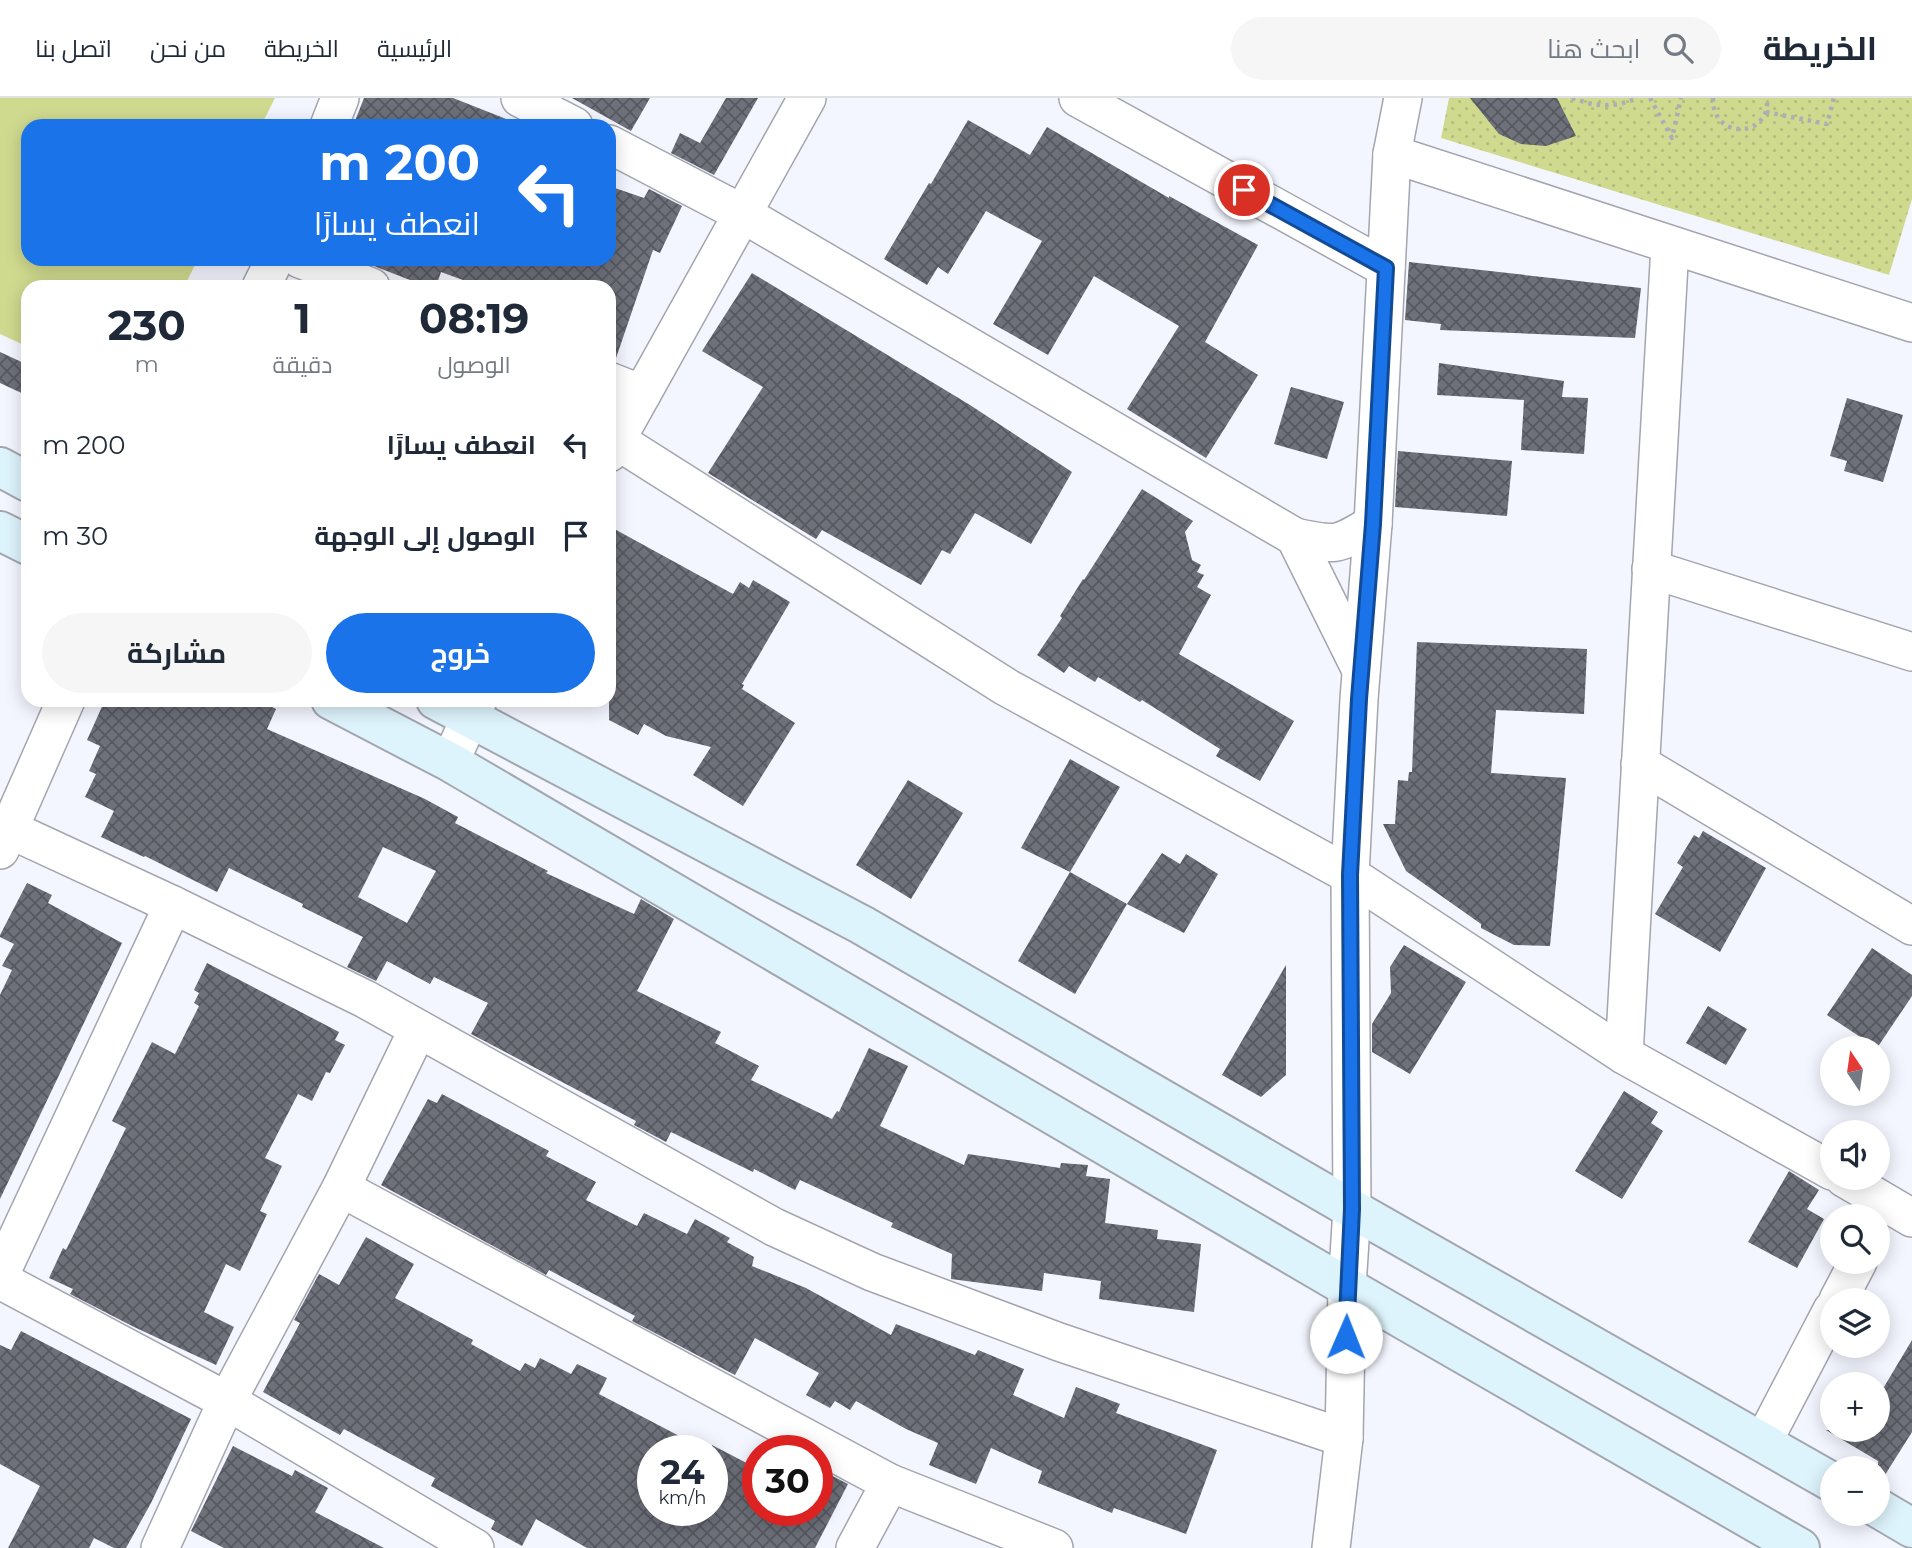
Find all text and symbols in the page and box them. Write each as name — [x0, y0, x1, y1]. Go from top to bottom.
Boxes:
search box — [1231, 17, 1721, 80]
text: الخريطة — [1763, 28, 1877, 68]
icon: search — [1659, 29, 1697, 67]
text: ابحث هنا — [1547, 33, 1641, 65]
text: اتصل بنا — [35, 34, 112, 63]
text: من نحن — [150, 34, 226, 63]
text: الخريطة — [264, 34, 339, 63]
text: الرئيسية — [377, 34, 452, 63]
text: 200 m — [319, 133, 480, 192]
icon: left — [504, 147, 595, 238]
pin — [1214, 160, 1274, 220]
icon: arrive — [1225, 171, 1263, 209]
text: انعطف يسارًا — [314, 204, 480, 243]
text: 1 — [294, 292, 311, 344]
text: 08:19 — [419, 292, 529, 344]
text: 230 — [108, 299, 186, 351]
text: m — [135, 350, 159, 378]
text: دقيقة — [272, 351, 332, 379]
text: الوصول — [438, 351, 511, 379]
icon: left — [557, 426, 595, 464]
text: 200 m — [42, 429, 126, 461]
text: انعطف يسارًا — [387, 429, 536, 461]
icon: arrive — [557, 517, 595, 555]
text: 30 m — [42, 520, 108, 552]
text: الوصول إلى الوجهة — [314, 520, 536, 552]
button: مشاركة — [42, 613, 312, 693]
button: خروج — [326, 613, 595, 693]
north arrow — [1820, 1036, 1890, 1106]
map controls — [1820, 1036, 1890, 1526]
button: sound — [1820, 1120, 1890, 1190]
button: search — [1820, 1204, 1890, 1274]
button: layers — [1820, 1288, 1890, 1358]
position arrow — [1309, 1300, 1383, 1374]
button: + — [1820, 1372, 1890, 1442]
speed limit sign: 30 — [742, 1435, 833, 1526]
text: 24 — [660, 1450, 705, 1493]
button: − — [1820, 1456, 1890, 1526]
text: km/h — [658, 1487, 707, 1509]

